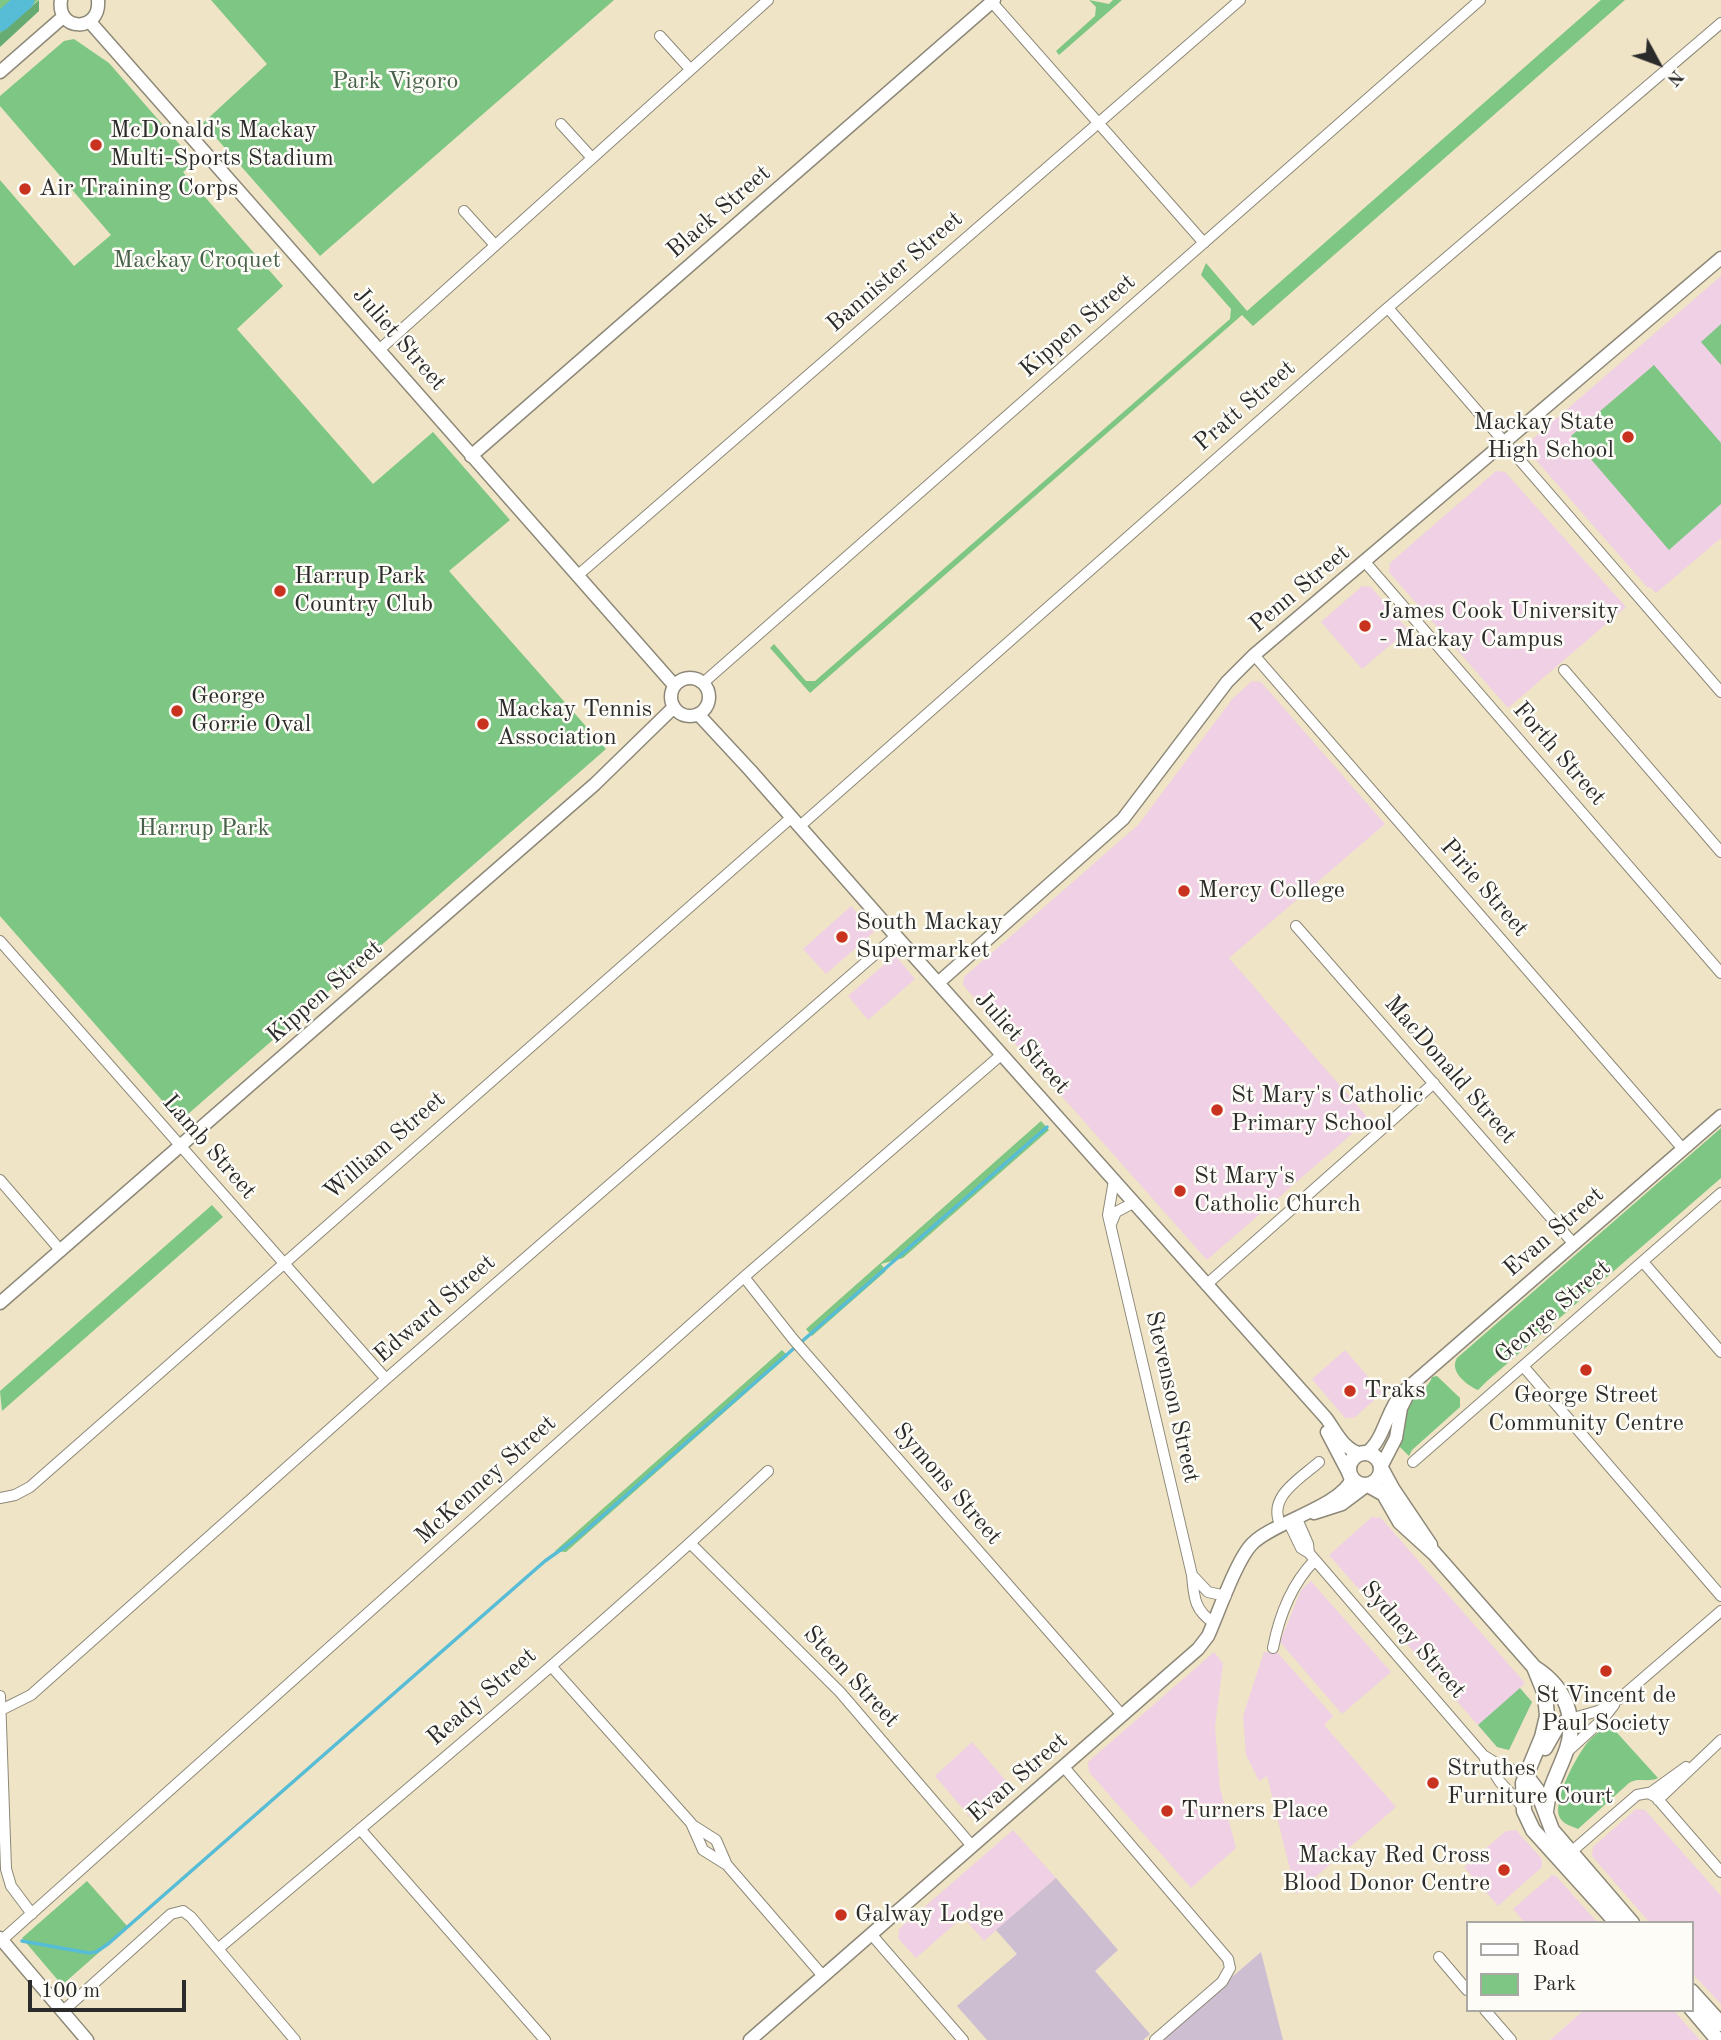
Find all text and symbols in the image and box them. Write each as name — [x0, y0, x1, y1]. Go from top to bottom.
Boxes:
north arrow — [1623, 28, 1693, 98]
text: N — [1662, 65, 1686, 89]
park label: Park Vigoro — [332, 68, 458, 96]
place label: McDonald's Mackay Multi-Sports Stadium — [110, 117, 334, 173]
marker: McDonald's Mackay Multi-Sports Stadium — [88, 137, 104, 153]
street label: Black Street — [661, 159, 777, 265]
place label: Air Training Corps — [39, 175, 238, 203]
marker: Air Training Corps — [17, 181, 33, 197]
street label: Bannister Street — [821, 205, 969, 339]
park label: Mackay Croquet — [113, 247, 281, 275]
street label: Kippen Street — [1014, 268, 1142, 384]
street label: Juliet Street — [346, 281, 452, 397]
street label: Pratt Street — [1188, 354, 1302, 458]
place label: Mackay State High School — [1474, 409, 1614, 465]
marker: Mackay State High School — [1620, 429, 1636, 445]
street label: Penn Street — [1244, 539, 1356, 639]
place label: Harrup Park Country Club — [294, 563, 433, 619]
marker: Harrup Park Country Club — [272, 583, 288, 599]
place label: James Cook University - Mackay Campus — [1379, 598, 1619, 654]
marker: James Cook University - Mackay Campus — [1357, 618, 1373, 634]
place label: George Gorrie Oval — [191, 683, 311, 739]
place label: Mackay Tennis Association — [497, 696, 652, 752]
street label: Forth Street — [1506, 696, 1612, 812]
marker: George Gorrie Oval — [169, 703, 185, 719]
marker: Mackay Tennis Association — [475, 716, 491, 732]
park label: Harrup Park — [138, 815, 270, 843]
street label: Pirie Street — [1434, 833, 1534, 943]
place label: Mercy College — [1198, 877, 1345, 905]
marker: Mercy College — [1176, 883, 1192, 899]
place label: South Mackay Supermarket — [856, 909, 1003, 965]
marker: South Mackay Supermarket — [834, 929, 850, 945]
street label: Kippen Street — [261, 934, 389, 1050]
street label: Juliet Street — [968, 986, 1076, 1100]
street label: MacDonald Street — [1378, 990, 1522, 1150]
place label: St Mary's Catholic Primary School — [1231, 1082, 1423, 1138]
street label: William Street — [318, 1085, 452, 1207]
street label: Lamb Street — [156, 1089, 262, 1205]
marker: St Mary's Catholic Primary School — [1209, 1102, 1225, 1118]
place label: St Mary's Catholic Church — [1194, 1163, 1361, 1219]
street label: Evan Street — [1498, 1181, 1610, 1283]
marker: St Mary's Catholic Church — [1172, 1183, 1188, 1199]
street label: Edward Street — [368, 1248, 502, 1370]
street label: George Street — [1489, 1254, 1617, 1370]
street label: Stevenson Street — [1138, 1308, 1206, 1486]
marker: George Street Community Centre — [1578, 1362, 1594, 1378]
place label: Traks — [1364, 1377, 1426, 1405]
place label: George Street Community Centre — [1488, 1382, 1684, 1438]
marker: Traks — [1342, 1383, 1358, 1399]
street label: McKenney Street — [410, 1409, 562, 1551]
street label: Symons Street — [886, 1417, 1008, 1551]
street label: Sydney Street — [1354, 1575, 1472, 1705]
street label: Steen Street — [797, 1620, 905, 1734]
street label: Ready Street — [421, 1642, 543, 1752]
marker: St Vincent de Paul Society — [1598, 1663, 1614, 1679]
place label: St Vincent de Paul Society — [1536, 1682, 1676, 1738]
street label: Evan Street — [962, 1727, 1074, 1829]
place label: Struthes Furniture Court — [1447, 1755, 1613, 1811]
marker: Struthes Furniture Court — [1425, 1775, 1441, 1791]
place label: Turners Place — [1181, 1797, 1328, 1825]
marker: Turners Place — [1159, 1803, 1175, 1819]
place label: Mackay Red Cross Blood Donor Centre — [1282, 1842, 1490, 1898]
marker: Mackay Red Cross Blood Donor Centre — [1496, 1862, 1512, 1878]
place label: Galway Lodge — [855, 1901, 1004, 1929]
marker: Galway Lodge — [833, 1907, 849, 1923]
legend — [1466, 1921, 1693, 2012]
text: Road — [1533, 1939, 1580, 1960]
scale bar — [32, 1966, 189, 2010]
text: Park — [1533, 1974, 1576, 1995]
text: 100 m — [41, 1981, 100, 2002]

